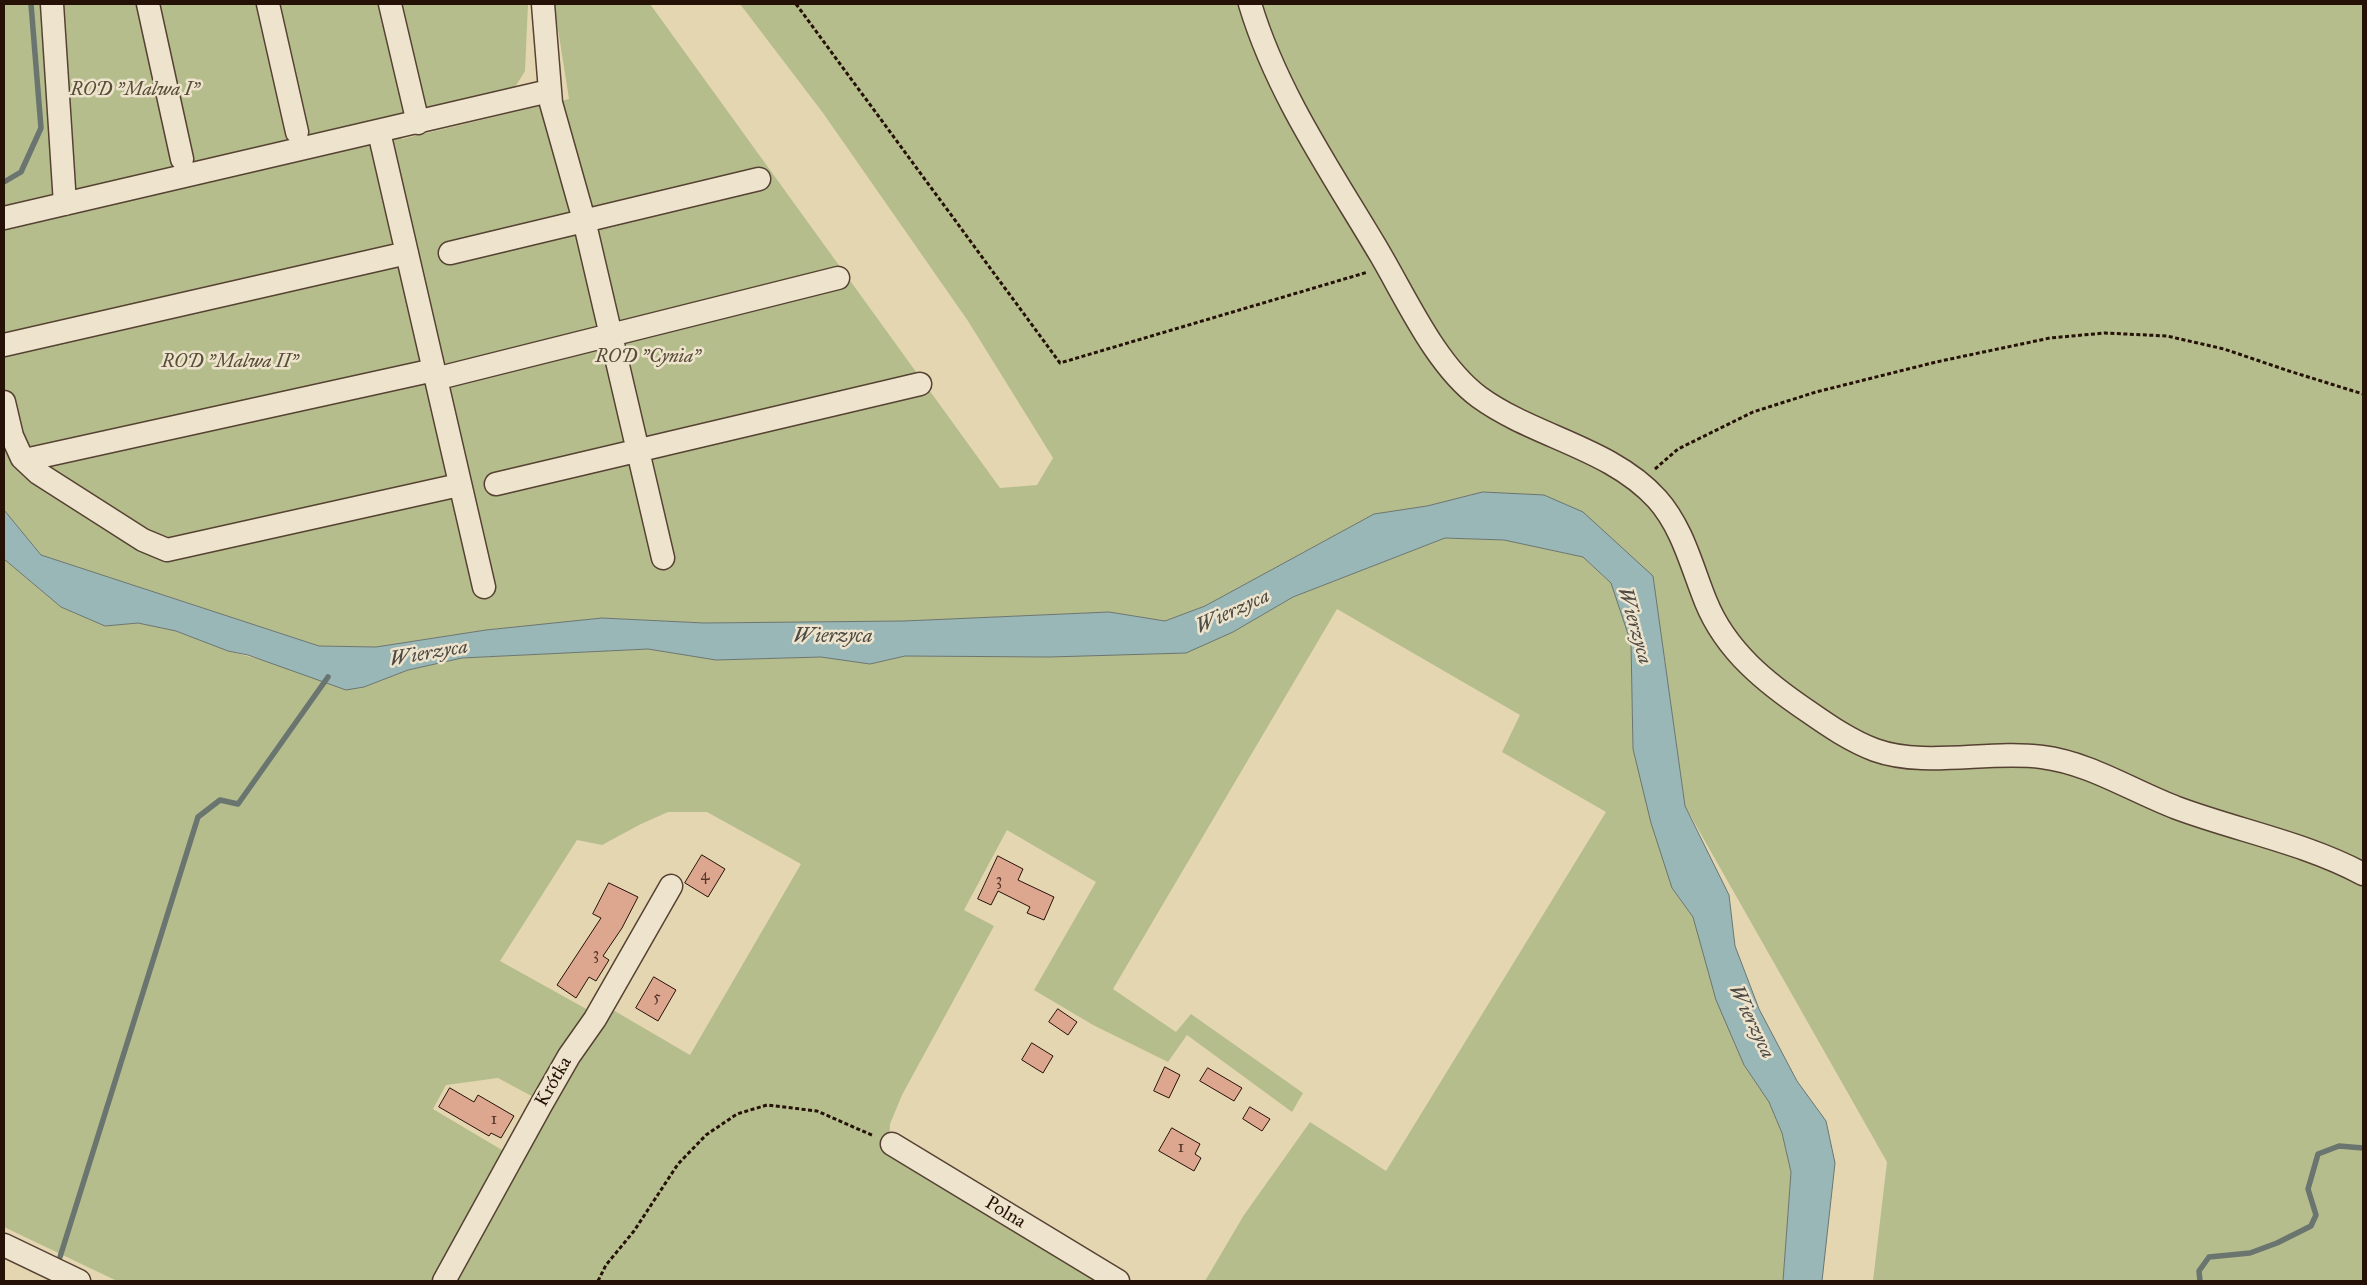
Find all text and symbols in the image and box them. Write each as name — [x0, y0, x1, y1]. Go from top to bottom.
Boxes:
park label: ROD "Malwa I" — [70, 79, 200, 101]
park label: ROD "Cynia" — [595, 346, 701, 368]
park label: ROD "Malwa II" — [162, 351, 298, 373]
water label: Wierzyca — [1192, 584, 1274, 640]
water label: Wierzyca — [1612, 585, 1656, 667]
water label: Wierzyca — [794, 625, 872, 649]
water label: Wierzyca — [388, 635, 470, 673]
house number: 4 — [701, 866, 709, 886]
house number: 3 — [996, 871, 1002, 891]
house number: 3 — [593, 945, 599, 965]
water label: Wierzyca — [1723, 981, 1779, 1063]
house number: 5 — [653, 988, 661, 1008]
street label: Krótka — [531, 1053, 577, 1111]
house number: 1 — [491, 1110, 497, 1130]
house number: 1 — [1178, 1138, 1184, 1158]
street label: Polna — [980, 1192, 1030, 1234]

